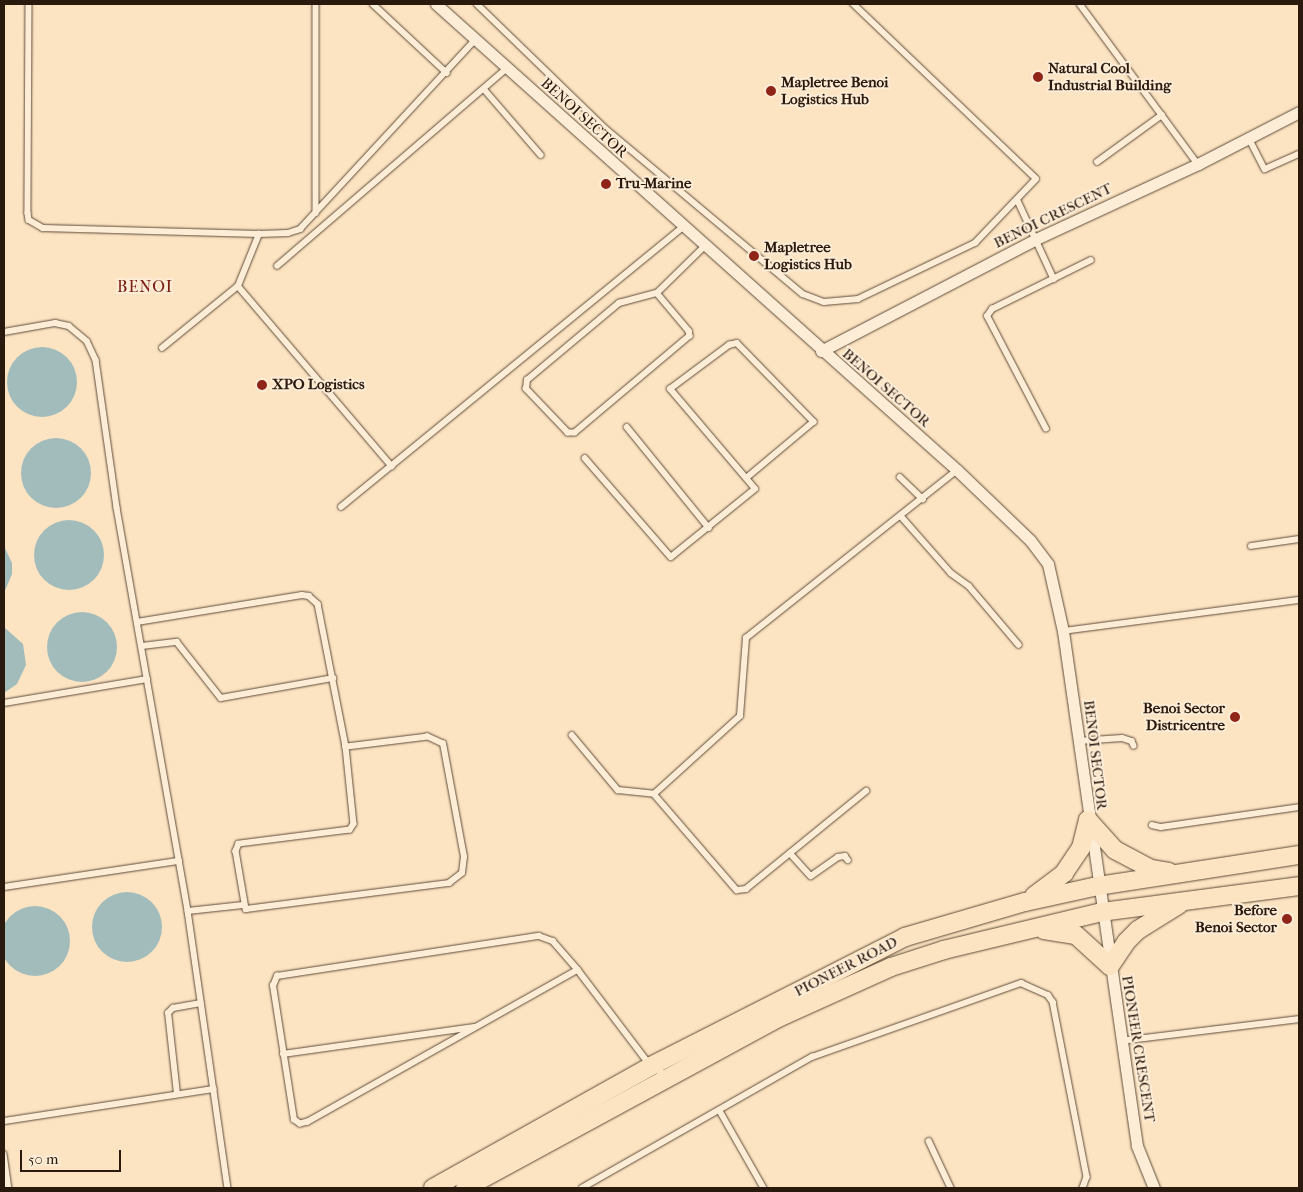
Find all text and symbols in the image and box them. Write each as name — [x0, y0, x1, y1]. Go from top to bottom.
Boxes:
place label: Natural Cool Industrial Building — [1048, 59, 1171, 94]
marker: Natural Cool Industrial Building — [1032, 71, 1044, 83]
place label: Mapletree Benoi Logistics Hub — [781, 73, 889, 108]
street label: BENOI SECTOR — [537, 74, 631, 162]
marker: Mapletree Benoi Logistics Hub — [765, 85, 777, 97]
place label: Tru-Marine — [616, 175, 691, 193]
marker: Tru-Marine — [600, 178, 612, 190]
street label: BENOI CRESCENT — [991, 180, 1115, 252]
place label: Mapletree Logistics Hub — [764, 238, 852, 273]
marker: Mapletree Logistics Hub — [748, 250, 760, 262]
district label: BENOI — [116, 277, 174, 297]
street label: BENOI SECTOR — [838, 345, 934, 431]
place label: XPO Logistics — [272, 376, 364, 394]
marker: XPO Logistics — [256, 379, 268, 391]
street label: BENOI SECTOR — [1079, 699, 1111, 811]
place label: Benoi Sector Districentre — [1143, 699, 1225, 734]
marker: Benoi Sector Districentre — [1229, 711, 1241, 723]
place label: Before Benoi Sector — [1195, 901, 1277, 936]
marker: Before Benoi Sector — [1281, 913, 1293, 925]
street label: PIONEER ROAD — [791, 933, 901, 1001]
street label: PIONEER CRESCENT — [1117, 974, 1159, 1124]
scale bar — [22, 1140, 124, 1172]
text: 50 m — [28, 1150, 58, 1168]

